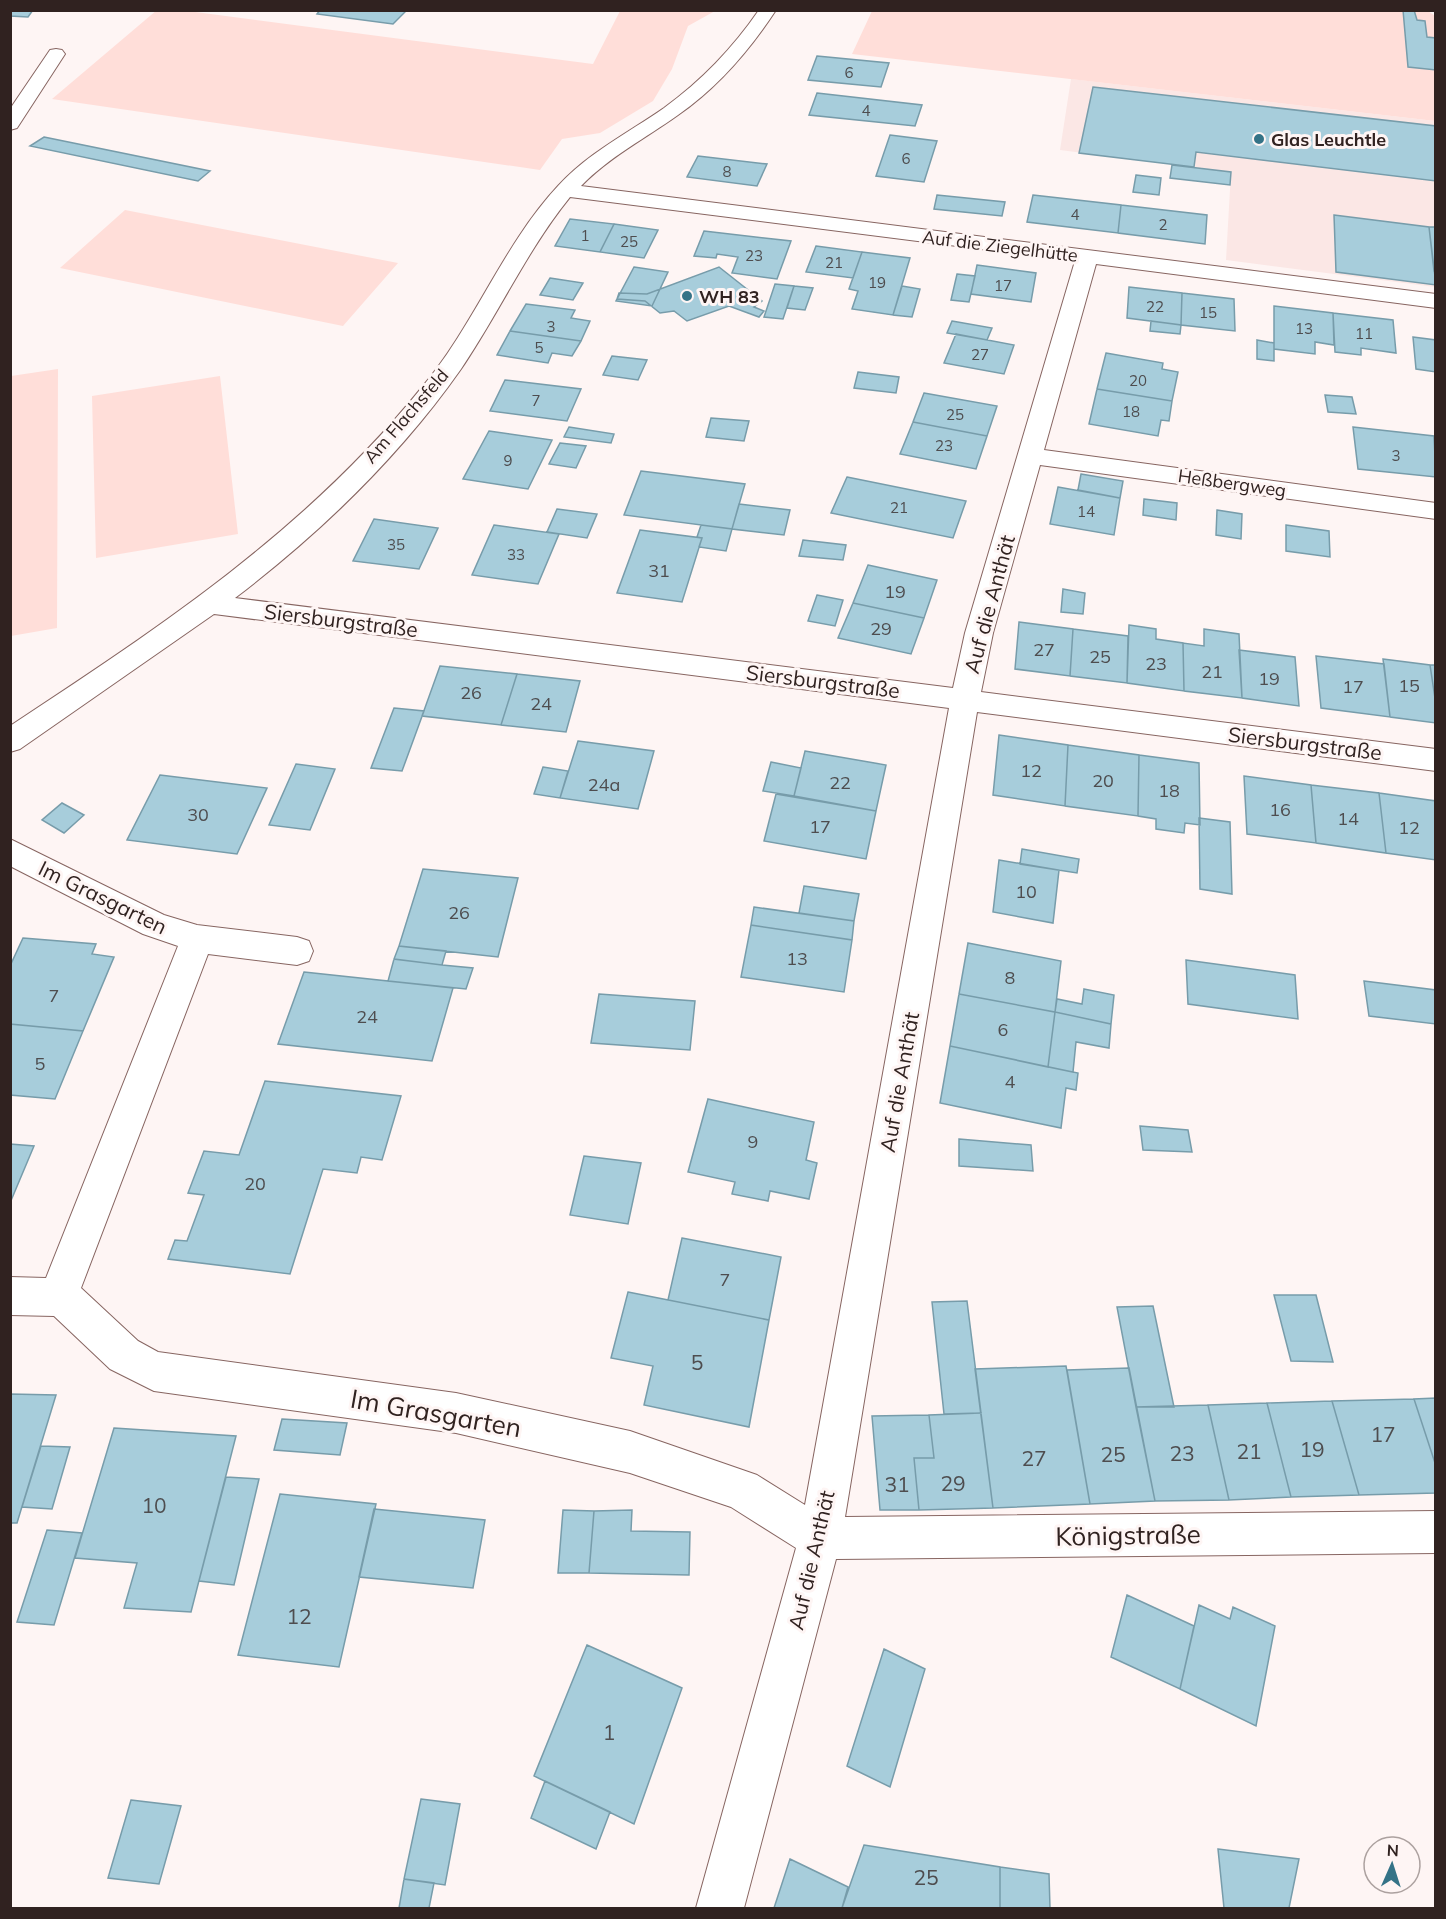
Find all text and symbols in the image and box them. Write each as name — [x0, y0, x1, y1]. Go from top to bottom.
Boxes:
house number: 6 — [844, 63, 854, 82]
house number: 4 — [861, 101, 871, 120]
place label: Glas Leuchtle — [1271, 128, 1386, 151]
marker: Glas Leuchtle — [1252, 132, 1266, 146]
house number: 6 — [901, 149, 911, 168]
house number: 8 — [722, 162, 732, 181]
house number: 4 — [1070, 205, 1080, 224]
house number: 2 — [1158, 215, 1168, 234]
street label: Auf die Ziegelhütte — [921, 225, 1079, 267]
house number: 1 — [580, 226, 590, 245]
house number: 25 — [620, 232, 638, 251]
house number: 23 — [745, 246, 763, 265]
house number: 21 — [825, 253, 843, 272]
house number: 19 — [868, 273, 886, 292]
house number: 17 — [994, 276, 1012, 295]
place label: WH 83 — [699, 285, 760, 308]
marker: WH 83 — [680, 289, 694, 303]
house number: 22 — [1146, 297, 1164, 316]
house number: 15 — [1199, 303, 1217, 322]
house number: 3 — [546, 317, 556, 336]
house number: 13 — [1295, 319, 1313, 338]
house number: 11 — [1355, 324, 1373, 343]
house number: 5 — [534, 338, 544, 357]
house number: 27 — [971, 345, 989, 364]
street label: Am Flachsfeld — [359, 364, 453, 468]
house number: 20 — [1129, 371, 1147, 390]
house number: 7 — [531, 391, 541, 410]
house number: 18 — [1122, 402, 1140, 421]
house number: 25 — [946, 405, 964, 424]
house number: 23 — [935, 436, 953, 455]
house number: 3 — [1391, 446, 1401, 465]
house number: 9 — [503, 451, 513, 470]
street label: Heßbergweg — [1176, 464, 1288, 502]
house number: 21 — [890, 498, 908, 517]
house number: 14 — [1077, 502, 1095, 521]
street label: Auf die Anthät — [958, 532, 1020, 676]
house number: 35 — [387, 535, 405, 554]
house number: 33 — [507, 545, 525, 564]
house number: 31 — [648, 559, 670, 582]
house number: 19 — [884, 580, 906, 603]
street label: Siersburgstraße — [263, 598, 419, 642]
house number: 29 — [870, 617, 892, 640]
house number: 27 — [1033, 638, 1055, 661]
house number: 25 — [1089, 645, 1111, 668]
house number: 23 — [1145, 652, 1167, 675]
street label: Siersburgstraße — [745, 659, 901, 703]
house number: 21 — [1201, 660, 1223, 683]
house number: 19 — [1258, 667, 1280, 690]
house number: 15 — [1398, 674, 1420, 697]
house number: 17 — [1342, 675, 1364, 698]
house number: 26 — [460, 681, 482, 704]
house number: 24 — [530, 692, 552, 715]
street label: Siersburgstraße — [1227, 721, 1383, 765]
house number: 12 — [1020, 759, 1042, 782]
house number: 20 — [1092, 769, 1114, 792]
house number: 22 — [829, 771, 851, 794]
house number: 24a — [588, 773, 620, 796]
house number: 18 — [1158, 779, 1180, 802]
house number: 16 — [1269, 798, 1291, 821]
house number: 30 — [187, 803, 209, 826]
house number: 14 — [1337, 807, 1359, 830]
house number: 17 — [809, 815, 831, 838]
house number: 12 — [1398, 816, 1420, 839]
street label: Im Grasgarten — [35, 855, 171, 939]
house number: 10 — [1015, 880, 1037, 903]
house number: 26 — [448, 901, 470, 924]
house number: 13 — [786, 947, 808, 970]
house number: 8 — [1005, 966, 1015, 989]
house number: 7 — [49, 984, 59, 1007]
house number: 24 — [356, 1005, 378, 1028]
street label: Auf die Anthät — [874, 1010, 924, 1154]
house number: 6 — [998, 1018, 1008, 1041]
house number: 5 — [35, 1052, 46, 1075]
house number: 4 — [1005, 1070, 1016, 1093]
house number: 9 — [748, 1130, 758, 1153]
house number: 20 — [244, 1172, 266, 1195]
house number: 7 — [720, 1268, 730, 1291]
house number: 5 — [691, 1349, 703, 1375]
street label: Im Grasgarten — [348, 1382, 524, 1444]
house number: 17 — [1370, 1421, 1396, 1447]
house number: 19 — [1299, 1436, 1325, 1462]
house number: 21 — [1236, 1438, 1262, 1464]
house number: 23 — [1169, 1440, 1195, 1466]
house number: 25 — [1100, 1441, 1126, 1467]
house number: 27 — [1021, 1445, 1047, 1471]
house number: 29 — [940, 1470, 966, 1496]
house number: 31 — [884, 1471, 910, 1497]
street label: Auf die Anthät — [782, 1488, 840, 1632]
house number: 10 — [141, 1492, 167, 1518]
street label: Königstraße — [1055, 1517, 1201, 1553]
house number: 12 — [286, 1603, 312, 1629]
house number: 1 — [603, 1719, 615, 1745]
north arrow — [1362, 1835, 1422, 1895]
text: N — [1386, 1840, 1399, 1860]
house number: 25 — [913, 1864, 939, 1890]

